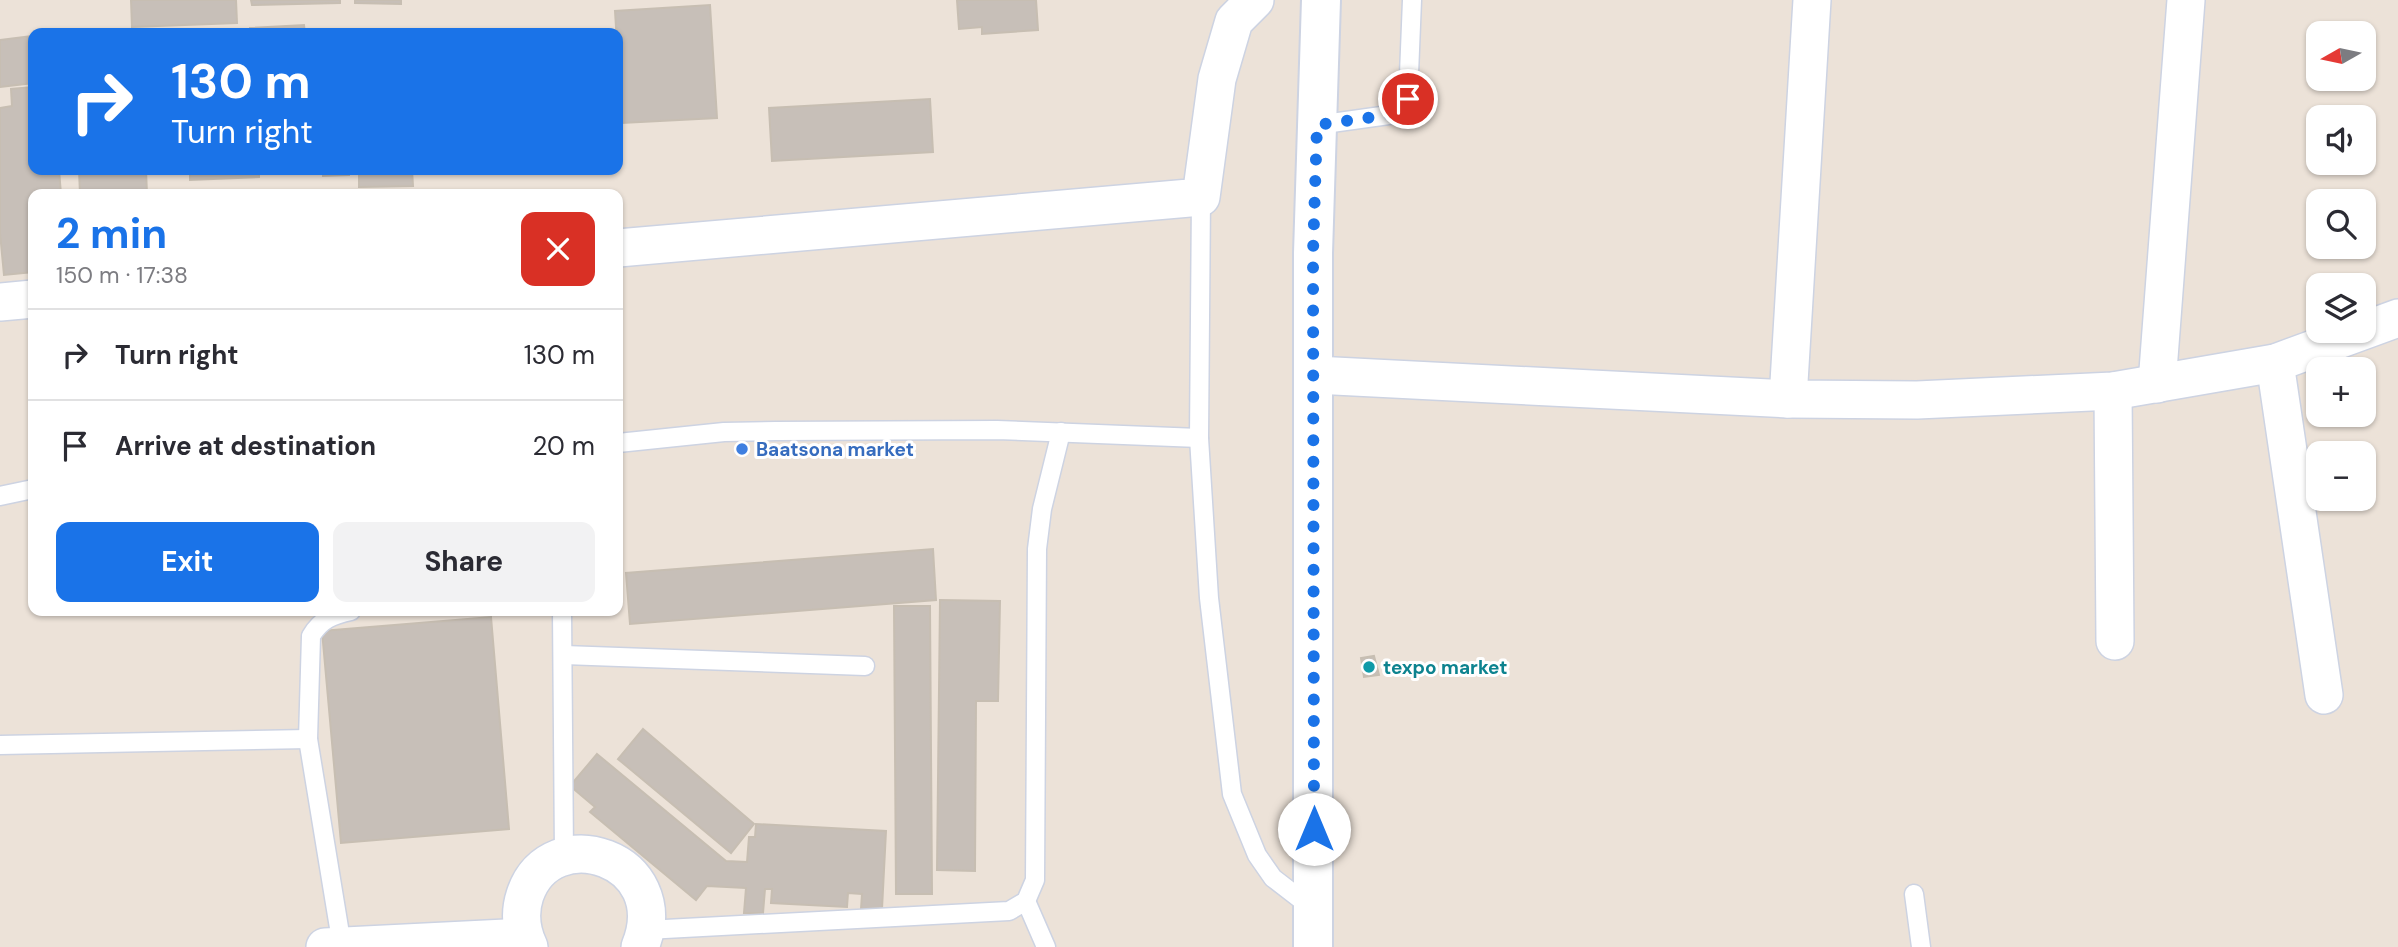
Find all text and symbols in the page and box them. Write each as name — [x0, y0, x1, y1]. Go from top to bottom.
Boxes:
north arrow — [2306, 21, 2376, 91]
map controls — [2306, 21, 2376, 511]
text: 130 m — [171, 49, 311, 113]
icon: right — [56, 56, 147, 147]
pin — [1378, 69, 1438, 129]
icon: arrive — [1389, 80, 1427, 118]
button: sound — [2306, 105, 2376, 175]
text: Turn right — [171, 111, 313, 153]
button: search — [2306, 189, 2376, 259]
text: 2 min — [56, 206, 167, 261]
button: close — [521, 212, 595, 286]
text: 150 m · 17:38 — [56, 260, 188, 290]
button: layers — [2306, 273, 2376, 343]
icon: right — [56, 336, 94, 374]
text: Turn right — [115, 338, 239, 372]
text: 130 m — [524, 338, 595, 372]
button: + — [2306, 357, 2376, 427]
icon: arrive — [56, 427, 94, 465]
text: Arrive at destination — [115, 429, 376, 463]
text: 20 m — [532, 429, 595, 463]
place label: Baatsona market — [756, 437, 914, 462]
marker: Baatsona market — [734, 441, 750, 457]
button: − — [2306, 441, 2376, 511]
button: Exit — [56, 522, 319, 602]
button: Share — [333, 522, 595, 602]
place label: texpo market — [1383, 655, 1508, 680]
marker: texpo market — [1361, 659, 1377, 675]
position arrow — [1277, 792, 1351, 866]

